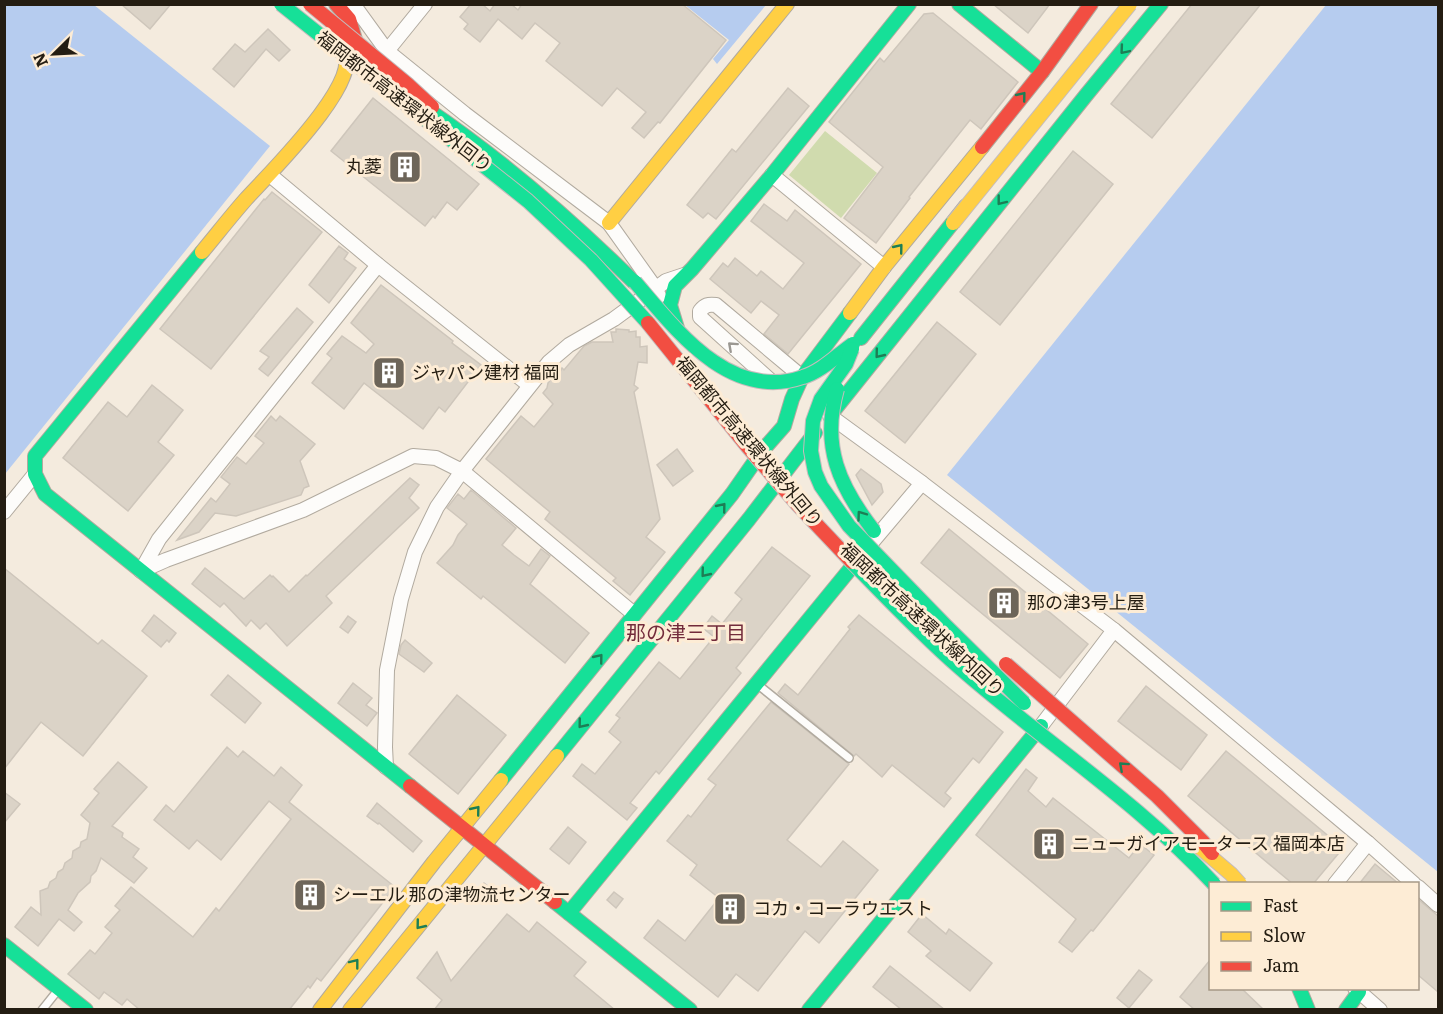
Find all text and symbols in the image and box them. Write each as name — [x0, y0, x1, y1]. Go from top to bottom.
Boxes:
north arrow — [24, 24, 84, 84]
street label: 福岡都市高速環状線外回り — [312, 24, 498, 178]
one-way arrow — [1120, 43, 1131, 54]
text: N — [26, 49, 53, 72]
one-way arrow — [1015, 92, 1026, 103]
building icon: 丸菱 — [387, 149, 423, 185]
place label: 丸菱 — [346, 152, 382, 179]
one-way arrow — [998, 195, 1009, 206]
one-way arrow — [892, 244, 903, 255]
one-way arrow — [729, 342, 739, 353]
one-way arrow — [876, 347, 887, 358]
street label: 福岡都市高速環状線外回り — [670, 350, 830, 532]
building icon: ジャパン建材 福岡 — [371, 355, 407, 391]
place label: ジャパン建材 福岡 — [412, 358, 560, 385]
one-way arrow — [714, 503, 725, 514]
one-way arrow — [857, 511, 868, 522]
street label: 福岡都市高速環状線内回り — [835, 535, 1011, 702]
one-way arrow — [701, 566, 712, 577]
building icon: 那の津3号上屋 — [986, 585, 1022, 621]
place label: 那の津3号上屋 — [1027, 588, 1145, 615]
district label: 那の津三丁目 — [626, 616, 746, 646]
one-way arrow — [591, 654, 602, 665]
one-way arrow — [579, 717, 590, 728]
one-way arrow — [1119, 762, 1130, 773]
one-way arrow — [469, 806, 480, 817]
building icon: ニューガイアモータース 福岡本店 — [1031, 826, 1067, 862]
place label: ニューガイアモータース 福岡本店 — [1072, 829, 1345, 856]
building icon: シーエル 那の津物流センター — [292, 877, 328, 913]
place label: シーエル 那の津物流センター — [333, 880, 571, 907]
legend — [1209, 882, 1419, 990]
building icon: コカ・コーラウエスト — [712, 891, 748, 927]
text: Fast — [1263, 891, 1299, 918]
place label: コカ・コーラウエスト — [753, 894, 933, 921]
one-way arrow — [416, 918, 427, 929]
text: Slow — [1263, 921, 1306, 948]
text: Jam — [1263, 951, 1299, 978]
one-way arrow — [348, 959, 359, 970]

